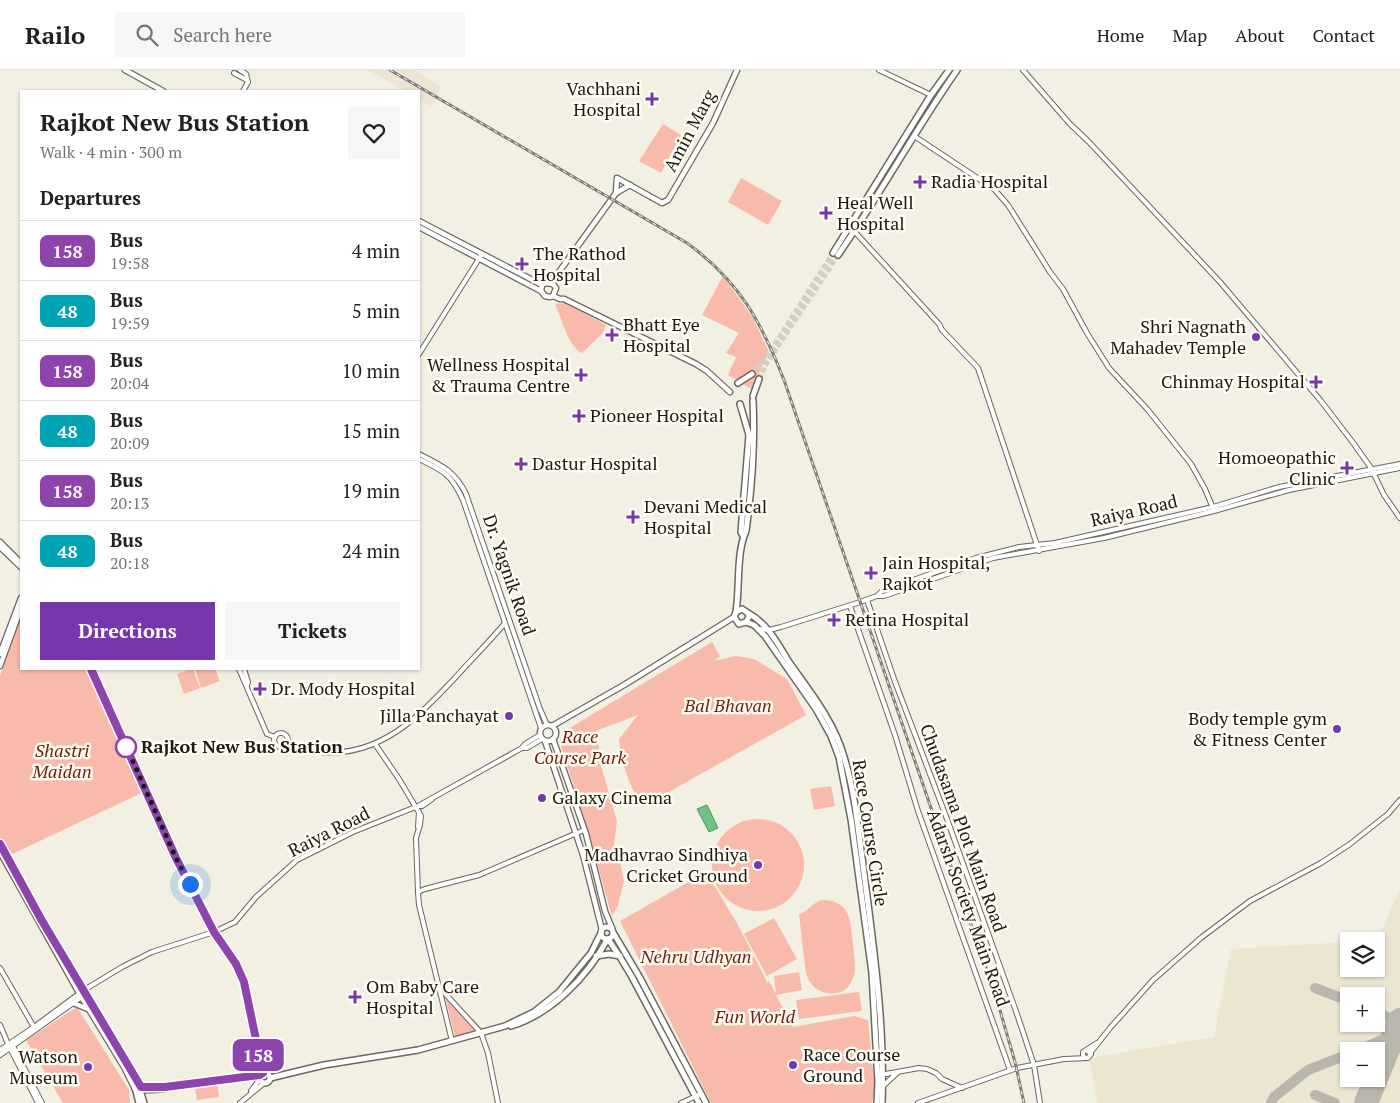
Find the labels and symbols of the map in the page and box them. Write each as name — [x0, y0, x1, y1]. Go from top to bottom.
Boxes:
place label: Vachhani Hospital — [566, 76, 641, 121]
street label: Amin Marg — [658, 85, 721, 176]
marker: Vachhani Hospital — [645, 92, 659, 106]
place label: Radia Hospital — [931, 169, 1048, 193]
marker: Radia Hospital — [913, 175, 927, 189]
place label: Heal Well Hospital — [837, 190, 914, 235]
marker: Heal Well Hospital — [819, 206, 833, 220]
place label: The Rathod Hospital — [533, 241, 626, 286]
marker: The Rathod Hospital — [515, 257, 529, 271]
place label: Bhatt Eye Hospital — [623, 312, 700, 357]
place label: Shri Nagnath Mahadev Temple — [1110, 314, 1246, 359]
marker: Bhatt Eye Hospital — [605, 328, 619, 342]
marker: Shri Nagnath Mahadev Temple — [1250, 331, 1262, 343]
place label: Wellness Hospital & Trauma Centre — [427, 352, 570, 397]
marker: Wellness Hospital & Trauma Centre — [574, 368, 588, 382]
place label: Chinmay Hospital — [1161, 369, 1305, 393]
marker: Chinmay Hospital — [1309, 375, 1323, 389]
place label: Pioneer Hospital — [590, 403, 724, 427]
marker: Pioneer Hospital — [572, 409, 586, 423]
place label: Homoeopathic Clinic — [1218, 445, 1336, 490]
place label: Dastur Hospital — [532, 451, 658, 475]
marker: Dastur Hospital — [514, 457, 528, 471]
marker: Homoeopathic Clinic — [1340, 461, 1354, 475]
street label: Raiya Road — [1088, 488, 1180, 532]
place label: Devani Medical Hospital — [644, 494, 767, 539]
marker: Devani Medical Hospital — [626, 510, 640, 524]
street label: Dr. Yagnik Road — [478, 511, 542, 638]
place label: Jain Hospital, Rajkot — [882, 550, 990, 595]
marker: Jain Hospital, Rajkot — [864, 566, 878, 580]
place label: Retina Hospital — [845, 607, 969, 631]
marker: Retina Hospital — [827, 613, 841, 627]
place label: Dr. Mody Hospital — [271, 676, 415, 700]
marker: Dr. Mody Hospital — [253, 682, 267, 696]
park label: Bal Bhavan — [683, 693, 772, 717]
place label: Jilla Panchayat — [380, 703, 499, 727]
place label: Body temple gym & Fitness Center — [1188, 706, 1327, 751]
marker: Jilla Panchayat — [503, 710, 515, 722]
street label: Chudasama Plot Main Road — [915, 720, 1013, 935]
marker: Body temple gym & Fitness Center — [1331, 723, 1343, 735]
park label: Race Course Park — [534, 724, 627, 769]
place label: Rajkot New Bus Station — [141, 734, 343, 758]
marker: Rajkot New Bus Station — [115, 736, 137, 758]
park label: Shastri Maidan — [31, 738, 92, 783]
street label: Race Course Circle — [848, 758, 894, 908]
place label: Galaxy Cinema — [552, 785, 672, 809]
marker: Galaxy Cinema — [536, 792, 548, 804]
street label: Raiya Road — [284, 800, 374, 862]
street label: Adarsh Society Main Road — [922, 805, 1016, 1010]
place label: Madhavrao Sindhiya Cricket Ground — [584, 842, 748, 887]
marker: Madhavrao Sindhiya Cricket Ground — [752, 859, 764, 871]
your location — [178, 872, 203, 897]
park label: Nehru Udhyan — [640, 944, 751, 968]
place label: Om Baby Care Hospital — [366, 974, 479, 1019]
marker: Om Baby Care Hospital — [348, 990, 362, 1004]
park label: Fun World — [714, 1004, 796, 1028]
line badge: 158 — [229, 1039, 287, 1071]
place label: Race Course Ground — [803, 1042, 900, 1087]
place label: Watson Museum — [9, 1044, 78, 1089]
marker: Race Course Ground — [787, 1059, 799, 1071]
marker: Watson Museum — [82, 1061, 94, 1073]

